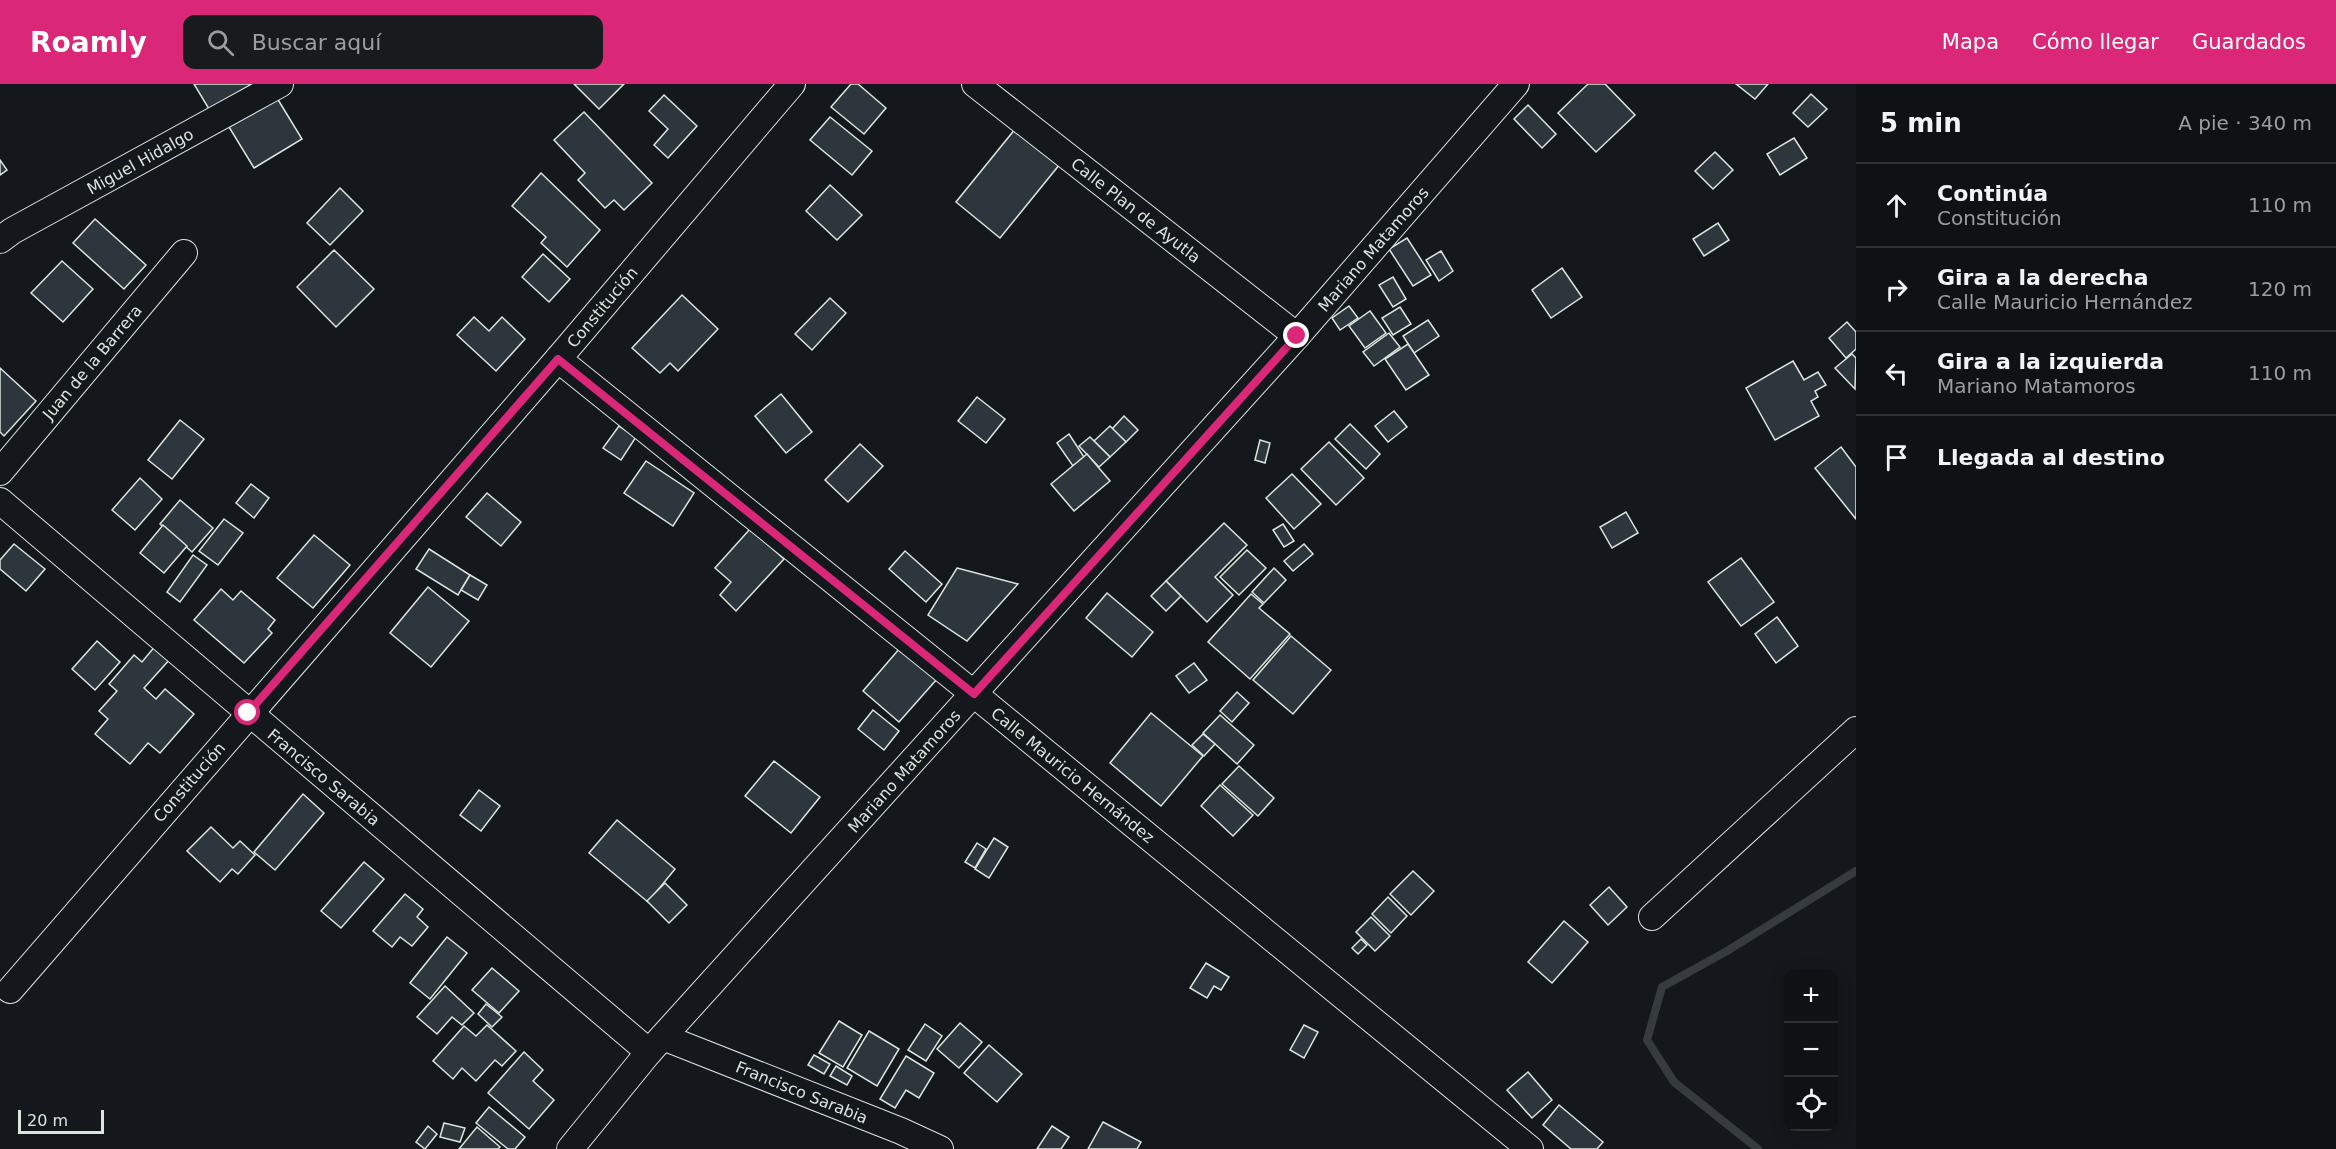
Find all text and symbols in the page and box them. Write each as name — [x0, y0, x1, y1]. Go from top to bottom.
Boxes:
search box — [183, 15, 603, 69]
text: Roamly — [30, 26, 147, 59]
icon: search — [204, 26, 237, 59]
text: Buscar aquí — [252, 30, 381, 55]
text: Mapa — [1942, 30, 1999, 54]
text: Cómo llegar — [2032, 30, 2159, 54]
text: Guardados — [2192, 30, 2306, 54]
text: 5 min — [1880, 108, 1962, 138]
text: A pie · 340 m — [2178, 111, 2312, 135]
street label: Miguel Hidalgo — [84, 124, 197, 199]
street label: Calle Plan de Ayutla — [1067, 154, 1204, 267]
text: Continúa — [1937, 181, 2048, 206]
street label: Mariano Matamoros — [1314, 183, 1433, 316]
icon: ahead — [1880, 189, 1913, 222]
text: 110 m — [2248, 193, 2312, 217]
text: Constitución — [1937, 206, 2062, 230]
street label: Constitución — [563, 263, 642, 352]
text: Gira a la derecha — [1937, 265, 2149, 290]
icon: right — [1880, 273, 1913, 306]
text: 120 m — [2248, 277, 2312, 301]
text: Calle Mauricio Hernández — [1937, 290, 2192, 314]
street label: Juan de la Barrera — [38, 301, 146, 424]
route end — [1283, 322, 1309, 348]
text: Gira a la izquierda — [1937, 349, 2164, 374]
icon: left — [1880, 357, 1913, 390]
text: 110 m — [2248, 361, 2312, 385]
text: Mariano Matamoros — [1937, 374, 2136, 398]
icon: arrive — [1880, 441, 1913, 474]
text: Llegada al destino — [1937, 445, 2165, 470]
route start — [234, 699, 260, 725]
street label: Calle Mauricio Hernández — [987, 704, 1158, 847]
street label: Mariano Matamoros — [844, 706, 965, 837]
street label: Francisco Sarabia — [264, 725, 384, 830]
street label: Constitución — [149, 738, 229, 826]
map controls — [1784, 969, 1838, 1131]
button: + — [1784, 969, 1838, 1023]
button: − — [1784, 1023, 1838, 1077]
street label: Francisco Sarabia — [733, 1057, 871, 1128]
button: locate — [1784, 1077, 1838, 1131]
scale bar — [18, 1107, 104, 1134]
text: 20 m — [27, 1111, 68, 1130]

